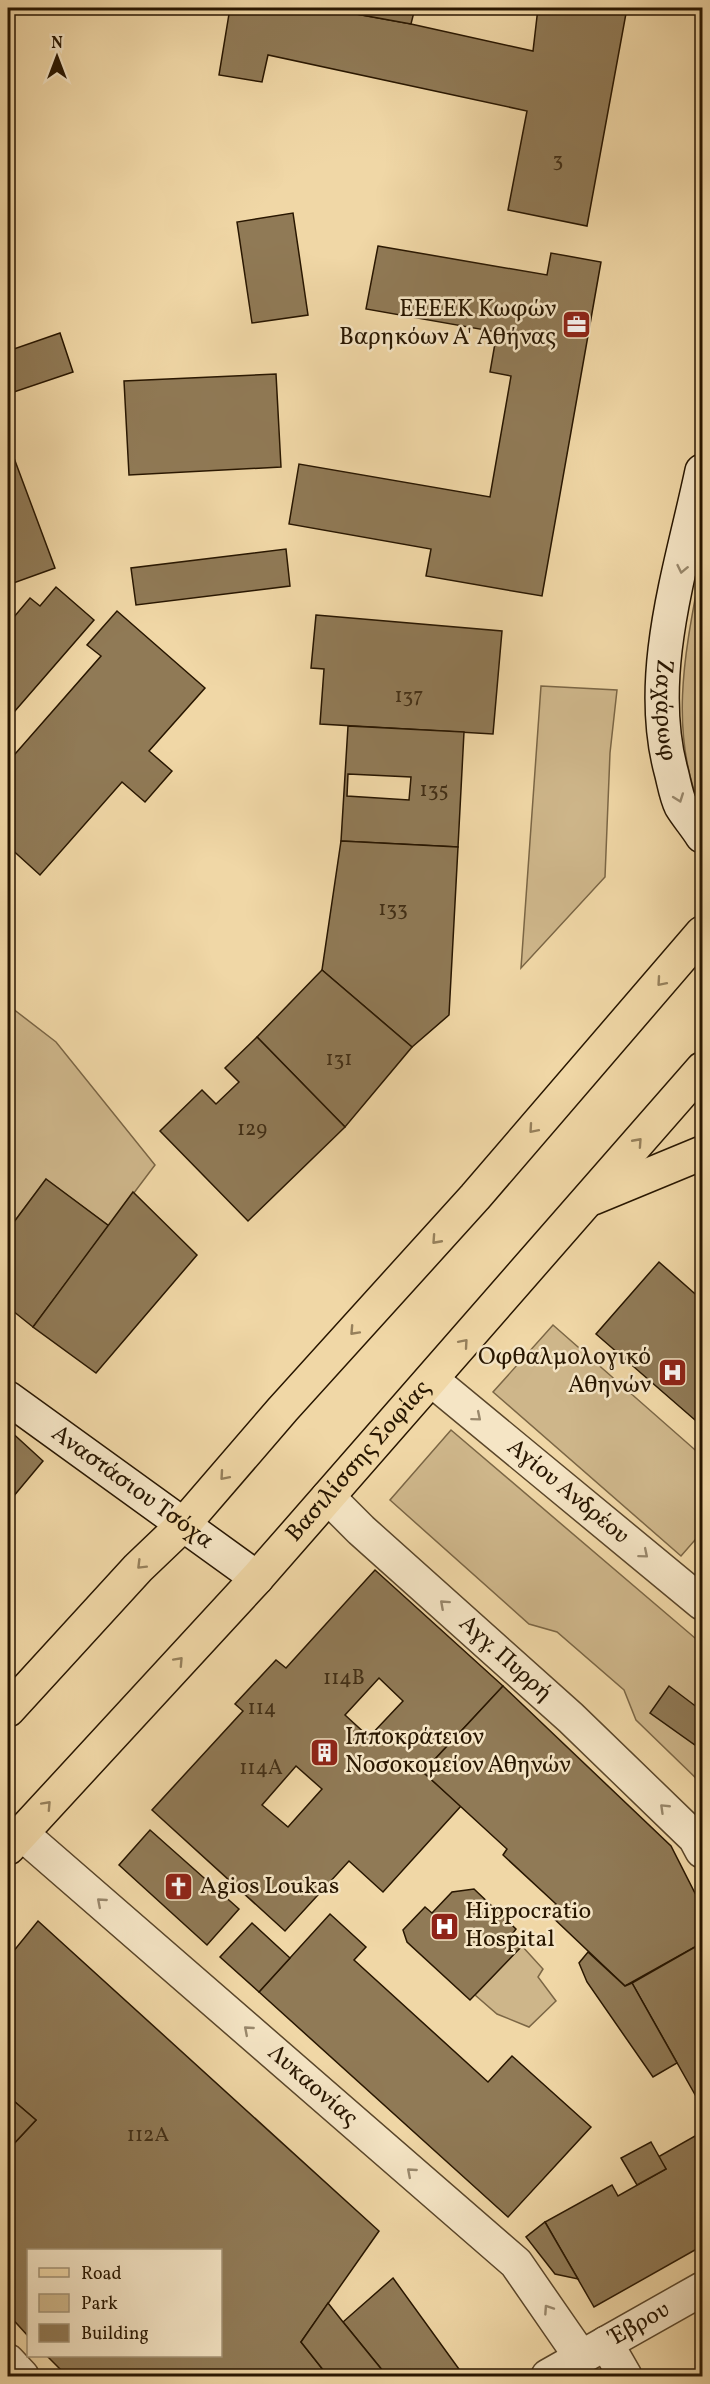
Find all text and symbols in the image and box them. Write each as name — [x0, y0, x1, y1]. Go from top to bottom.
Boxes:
north arrow — [27, 27, 87, 87]
text: N — [51, 33, 63, 55]
house number: 3 — [553, 146, 563, 175]
place label: ΕΕΕΕΚ Κωφών Βαρηκόων Α' Αθήνας — [339, 293, 556, 355]
office icon: ΕΕΕΕΚ Κωφών Βαρηκόων Α' Αθήνας — [561, 308, 593, 340]
one-way arrow — [676, 564, 689, 574]
street label: Ζαχάρωφ — [645, 658, 685, 764]
house number: 137 — [394, 682, 424, 711]
house number: 135 — [419, 776, 449, 805]
one-way arrow — [671, 792, 684, 803]
house number: 133 — [378, 895, 408, 924]
one-way arrow — [657, 975, 668, 986]
house number: 131 — [325, 1045, 353, 1074]
house number: 129 — [237, 1115, 267, 1144]
one-way arrow — [529, 1122, 540, 1133]
one-way arrow — [631, 1138, 642, 1149]
one-way arrow — [432, 1233, 443, 1244]
one-way arrow — [350, 1324, 361, 1335]
one-way arrow — [457, 1339, 468, 1350]
place label: Οφθαλμολογικό Αθηνών — [478, 1341, 651, 1403]
hospital icon: Οφθαλμολογικό Αθηνών — [656, 1356, 688, 1388]
street label: Βασιλίσσης Σοφίας — [278, 1373, 439, 1550]
one-way arrow — [470, 1410, 481, 1421]
street label: Αναστάσιου Τσόχα — [44, 1417, 220, 1558]
street label: Αγίου Ανδρέου — [499, 1431, 636, 1553]
one-way arrow — [221, 1469, 232, 1480]
one-way arrow — [637, 1547, 648, 1558]
one-way arrow — [137, 1558, 148, 1569]
one-way arrow — [440, 1600, 451, 1611]
street label: Αγγ. Πυρρή — [451, 1608, 559, 1710]
one-way arrow — [172, 1658, 183, 1669]
house number: 114B — [323, 1664, 365, 1693]
house number: 114 — [248, 1694, 276, 1723]
place label: Ιπποκράτειον Νοσοκομείον Αθηνών — [345, 1721, 571, 1783]
building icon: Ιπποκράτειον Νοσοκομείον Αθηνών — [308, 1736, 340, 1768]
house number: 114A — [239, 1754, 283, 1783]
one-way arrow — [40, 1801, 51, 1811]
one-way arrow — [660, 1804, 670, 1815]
place label: Agios Loukas — [200, 1870, 339, 1904]
church icon: Agios Loukas — [163, 1871, 195, 1903]
place label: Hippocratio Hospital — [465, 1895, 591, 1957]
one-way arrow — [97, 1898, 108, 1909]
hospital icon: Hippocratio Hospital — [428, 1910, 460, 1942]
one-way arrow — [244, 2026, 255, 2037]
street label: Λυκαονίας — [259, 2037, 365, 2135]
house number: 112Α — [127, 2121, 169, 2150]
one-way arrow — [407, 2168, 418, 2179]
legend — [27, 2249, 222, 2357]
text: Road — [81, 2262, 122, 2287]
text: Park — [81, 2292, 118, 2317]
street label: Έβρου — [602, 2293, 676, 2355]
one-way arrow — [544, 2305, 555, 2316]
text: Building — [81, 2322, 149, 2347]

